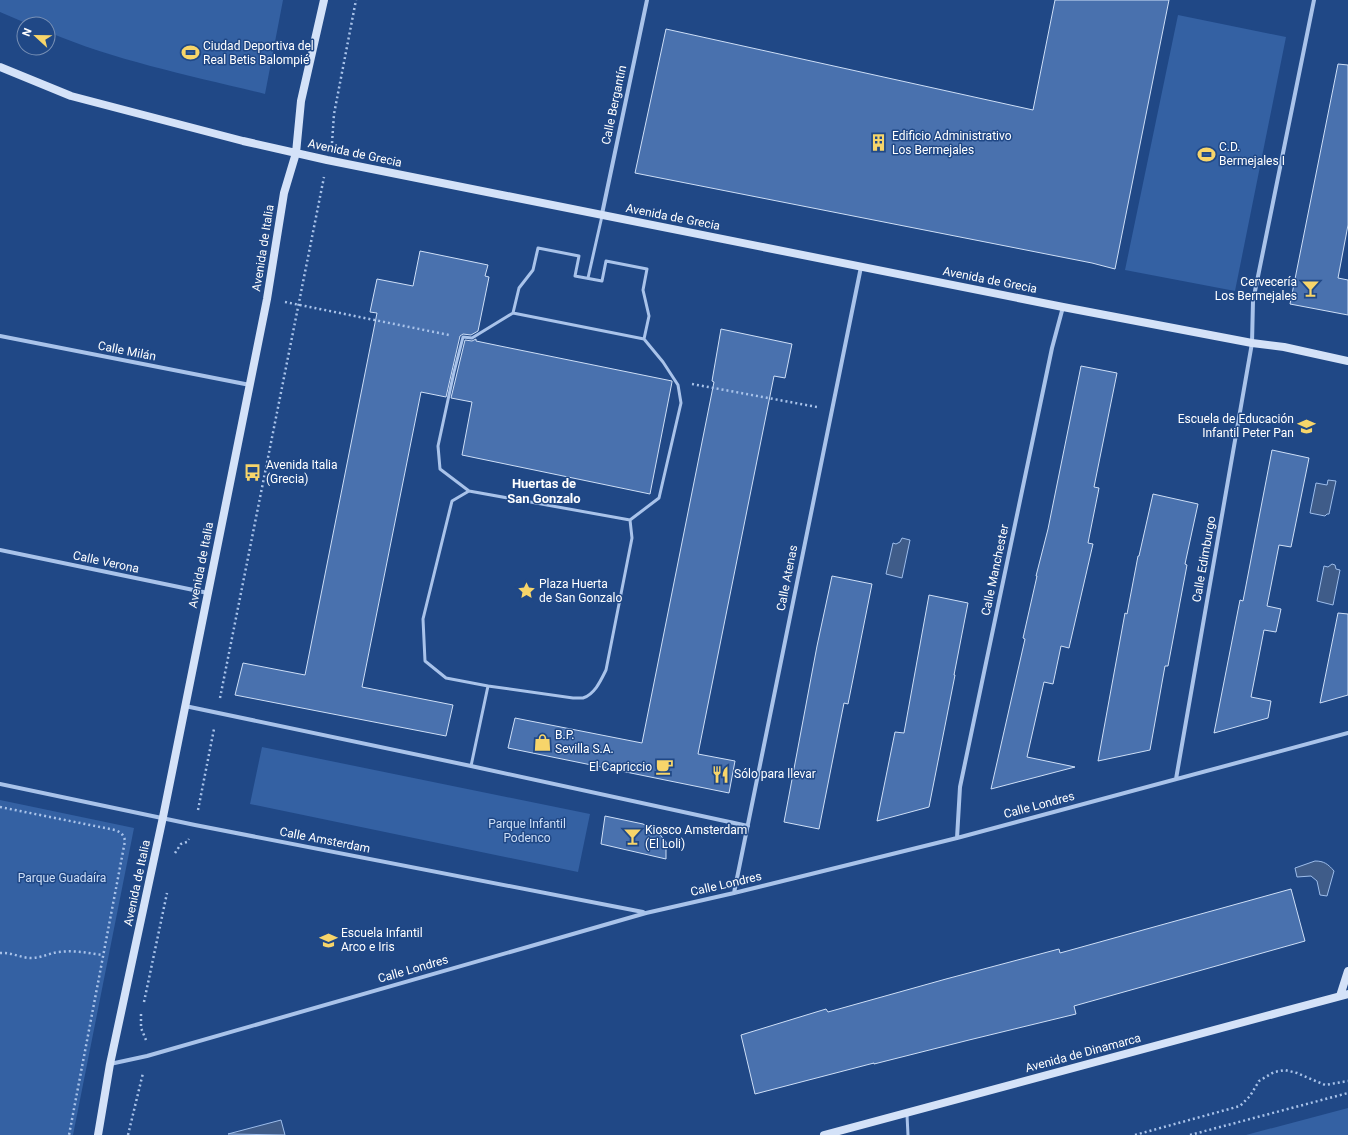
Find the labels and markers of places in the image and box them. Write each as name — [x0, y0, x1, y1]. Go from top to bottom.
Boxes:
place label: Ciudad Deportiva del Real Betis Balompié — [203, 39, 314, 67]
sports icon: Ciudad Deportiva del Real Betis Balompié — [180, 43, 200, 63]
place label: Edificio Administrativo Los Bermejales — [892, 129, 1012, 157]
building icon: Edificio Administrativo Los Bermejales — [869, 133, 889, 153]
place label: C.D. Bermejales I — [1219, 140, 1285, 168]
sports icon: C.D. Bermejales I — [1196, 144, 1216, 164]
place label: Cervecería Los Bermejales — [1215, 275, 1297, 303]
bar icon: Cervecería Los Bermejales — [1300, 279, 1320, 299]
place label: Escuela de Educación Infantil Peter Pan — [1178, 412, 1294, 440]
school or university icon: Escuela de Educación Infantil Peter Pan — [1297, 416, 1317, 436]
place label: Avenida Italia (Grecia) — [266, 458, 338, 486]
bus stop icon: Avenida Italia (Grecia) — [243, 462, 263, 482]
place label: Plaza Huerta de San Gonzalo — [539, 577, 622, 605]
place icon: Plaza Huerta de San Gonzalo — [516, 581, 536, 601]
place label: B.P. Sevilla S.A. — [555, 728, 614, 756]
shop icon: B.P. Sevilla S.A. — [532, 732, 552, 752]
cafe icon: El Capriccio — [655, 757, 675, 777]
place label: El Capriccio — [589, 760, 652, 774]
restaurant icon: Sólo para llevar — [711, 764, 731, 784]
place label: Sólo para llevar — [734, 767, 816, 781]
place label: Kiosco Amsterdam (El Loli) — [645, 823, 747, 851]
bar icon: Kiosco Amsterdam (El Loli) — [622, 827, 642, 847]
place label: Escuela Infantil Arco e Iris — [341, 926, 423, 954]
school or university icon: Escuela Infantil Arco e Iris — [318, 930, 338, 950]

